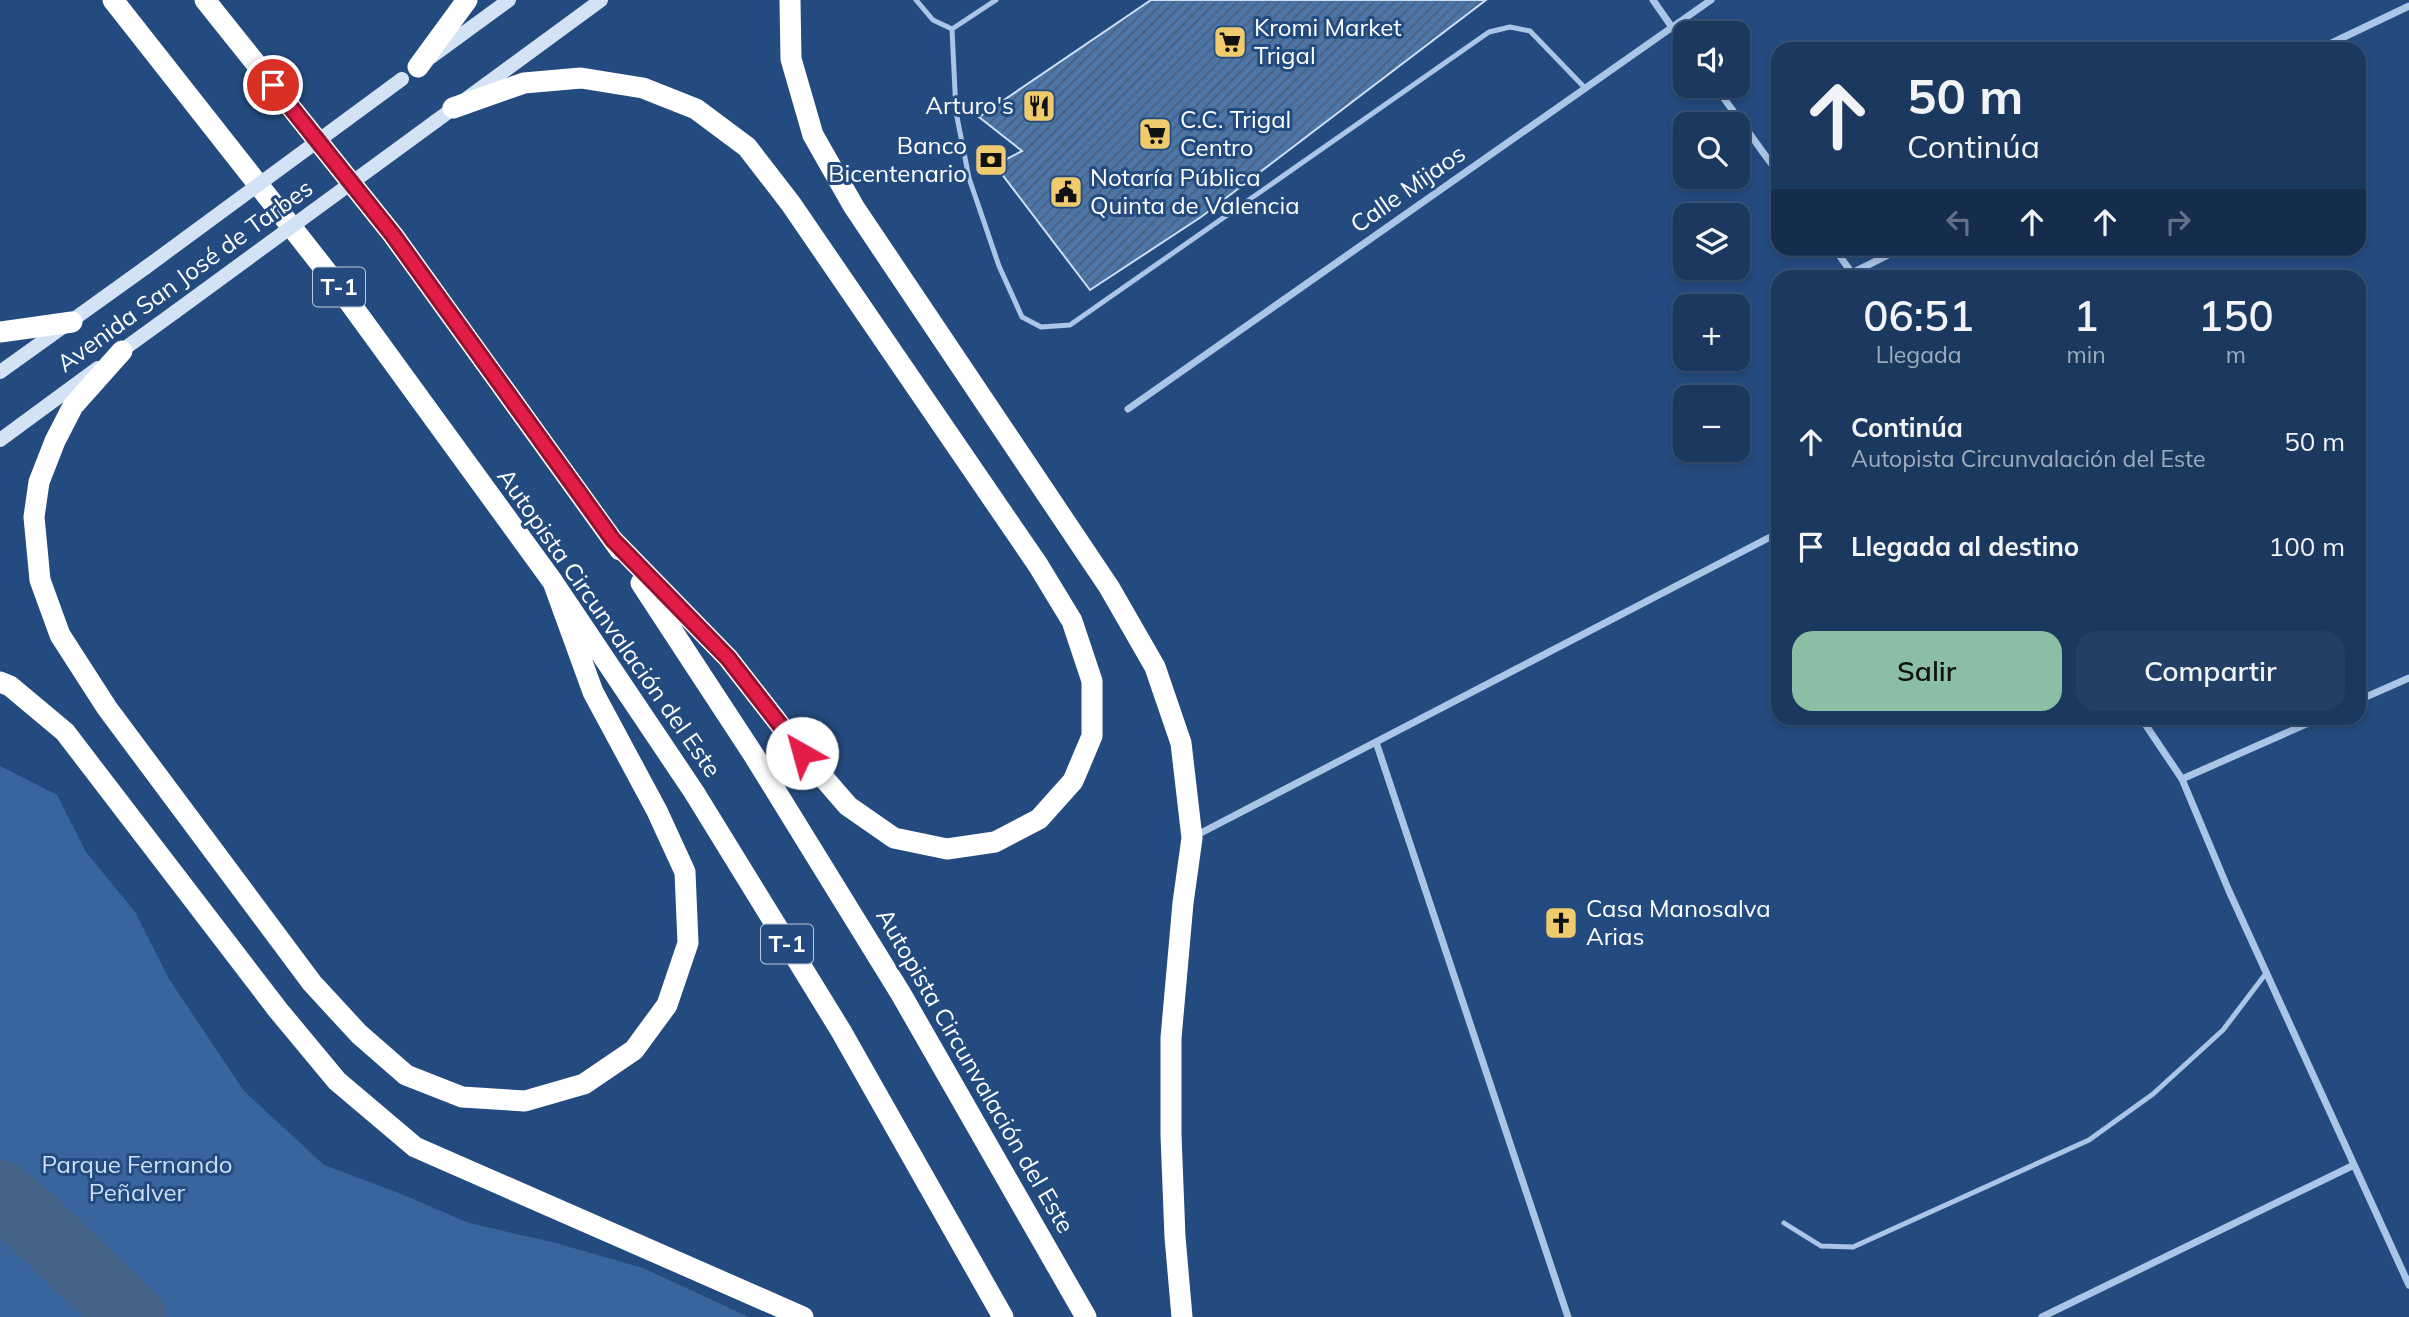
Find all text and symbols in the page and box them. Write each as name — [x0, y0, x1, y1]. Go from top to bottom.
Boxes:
place label: Kromi Market Trigal — [1254, 12, 1402, 70]
map controls — [1673, 21, 1750, 462]
button: sound — [1673, 21, 1750, 98]
supermarket icon: Kromi Market Trigal — [1211, 23, 1249, 61]
pin — [243, 55, 303, 115]
text: 50 m — [1907, 65, 2023, 126]
icon: arrive — [254, 66, 292, 104]
icon: ahead — [1792, 70, 1883, 161]
restaurant icon: Arturo's — [1020, 87, 1058, 125]
place label: Arturo's — [925, 90, 1014, 120]
place label: C.C. Trigal Centro — [1180, 104, 1291, 162]
button: search — [1673, 112, 1750, 189]
supermarket icon: C.C. Trigal Centro — [1136, 115, 1174, 153]
text: Continúa — [1907, 126, 2040, 166]
place label: Banco Bicentenario — [828, 130, 967, 188]
street label: Calle Mijaos — [1344, 138, 1471, 239]
bank icon: Banco Bicentenario — [972, 141, 1010, 179]
place label: Notaría Pública Quinta de Valencia — [1090, 162, 1300, 220]
street label: Avenida San José de Tarbes — [51, 172, 318, 378]
public building icon: Notaría Pública Quinta de Valencia — [1047, 173, 1085, 211]
button: layers — [1673, 203, 1750, 280]
icon: left — [1940, 203, 1978, 241]
icon: ahead — [2013, 203, 2051, 241]
icon: ahead — [2086, 203, 2124, 241]
icon: right — [2159, 203, 2197, 241]
road number: T-1 — [313, 268, 365, 306]
text: 06:51 — [1863, 289, 1974, 342]
text: 1 — [2073, 289, 2099, 342]
text: 150 — [2198, 289, 2274, 342]
button: + — [1673, 294, 1750, 371]
text: Llegada — [1876, 340, 1962, 369]
text: min — [2066, 340, 2106, 369]
text: m — [2226, 340, 2246, 369]
button: − — [1673, 385, 1750, 462]
text: Continúa — [1851, 411, 1963, 444]
icon: ahead — [1792, 423, 1830, 461]
text: 50 m — [2284, 425, 2345, 458]
text: Autopista Circunvalación del Este — [1851, 444, 2206, 473]
street label: Autopista Circunvalación del Este — [491, 462, 728, 783]
icon: arrive — [1792, 528, 1830, 566]
text: Llegada al destino — [1851, 530, 2079, 563]
text: 100 m — [2269, 530, 2345, 563]
button: Salir — [1792, 631, 2062, 711]
button: Compartir — [2076, 631, 2345, 711]
position arrow — [765, 716, 839, 790]
place label: Casa Manosalva Arias — [1586, 893, 1771, 951]
street label: Autopista Circunvalación del Este — [870, 903, 1081, 1238]
church icon: Casa Manosalva Arias — [1542, 904, 1580, 942]
road number: T-1 — [761, 925, 813, 964]
park label: Parque Fernando Peñalver — [41, 1149, 233, 1207]

